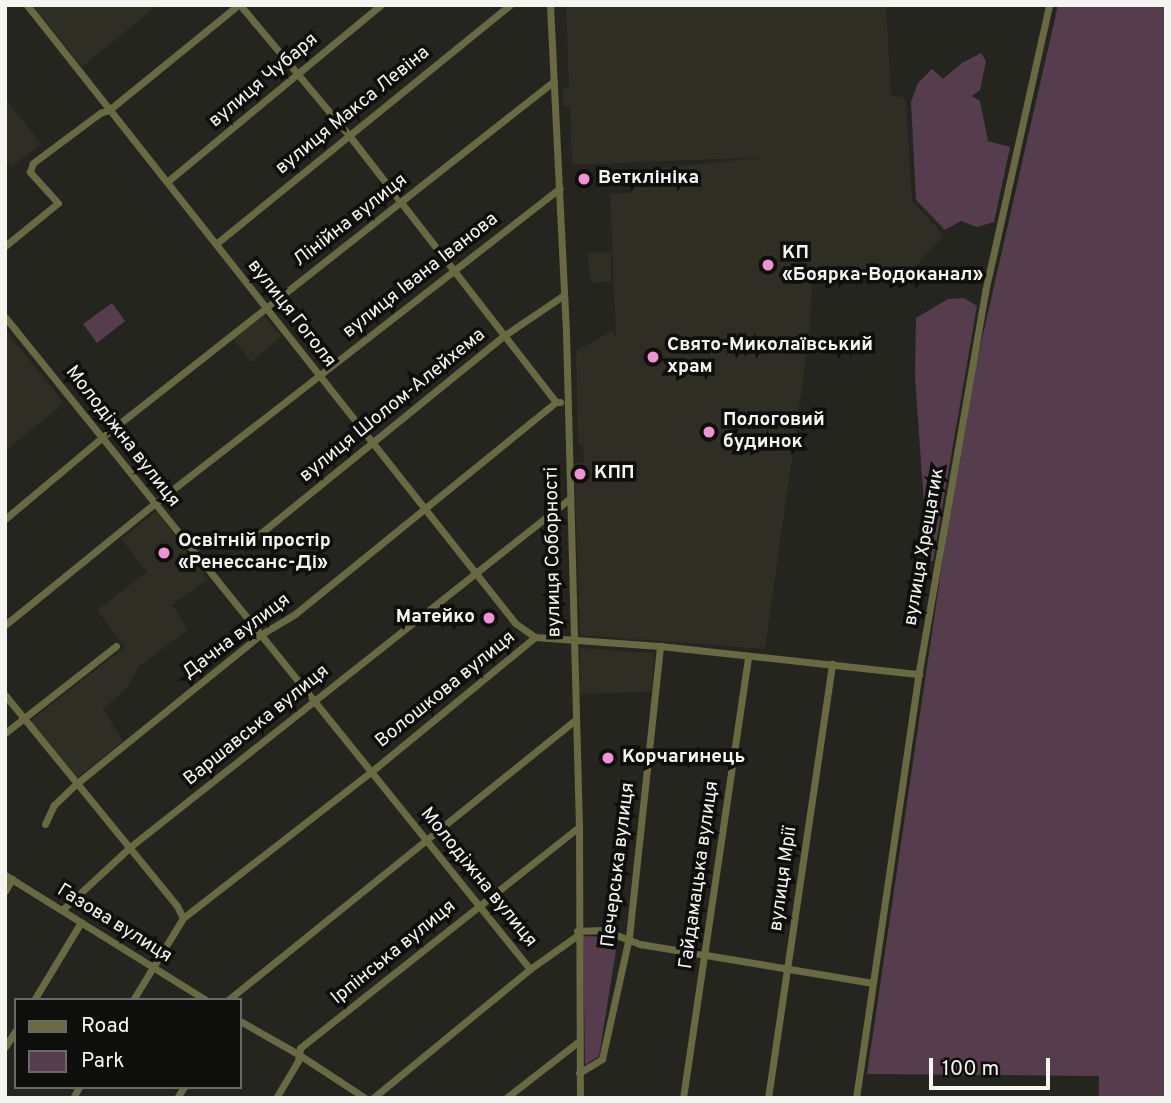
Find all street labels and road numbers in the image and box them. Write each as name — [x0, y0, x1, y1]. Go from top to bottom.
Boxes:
street label: вулиця Чубаря — [205, 29, 323, 133]
street label: вулиця Макса Левіна — [271, 42, 435, 180]
street label: Лінійна вулиця — [290, 169, 412, 273]
street label: вулиця Івана Іванова — [339, 208, 503, 344]
street label: вулиця Гоголя — [242, 255, 340, 373]
street label: вулиця Шолом-Алейхема — [296, 324, 490, 488]
street label: Молодіжна вулиця — [60, 362, 184, 512]
street label: вулиця Хрещатик — [900, 466, 950, 628]
street label: вулиця Соборності — [541, 467, 567, 637]
street label: Дачна вулиця — [179, 589, 295, 685]
street label: Волошкова вулиця — [372, 627, 520, 753]
street label: Варшавська вулиця — [180, 660, 334, 792]
street label: Гайдамацька вулиця — [676, 780, 724, 970]
street label: Печерська вулиця — [598, 781, 640, 949]
street label: Молодіжна вулиця — [415, 803, 541, 953]
street label: вулиця Мрії — [765, 825, 803, 933]
street label: Газова вулиця — [52, 880, 176, 968]
street label: Ірпінська вулиця — [327, 896, 461, 1010]

